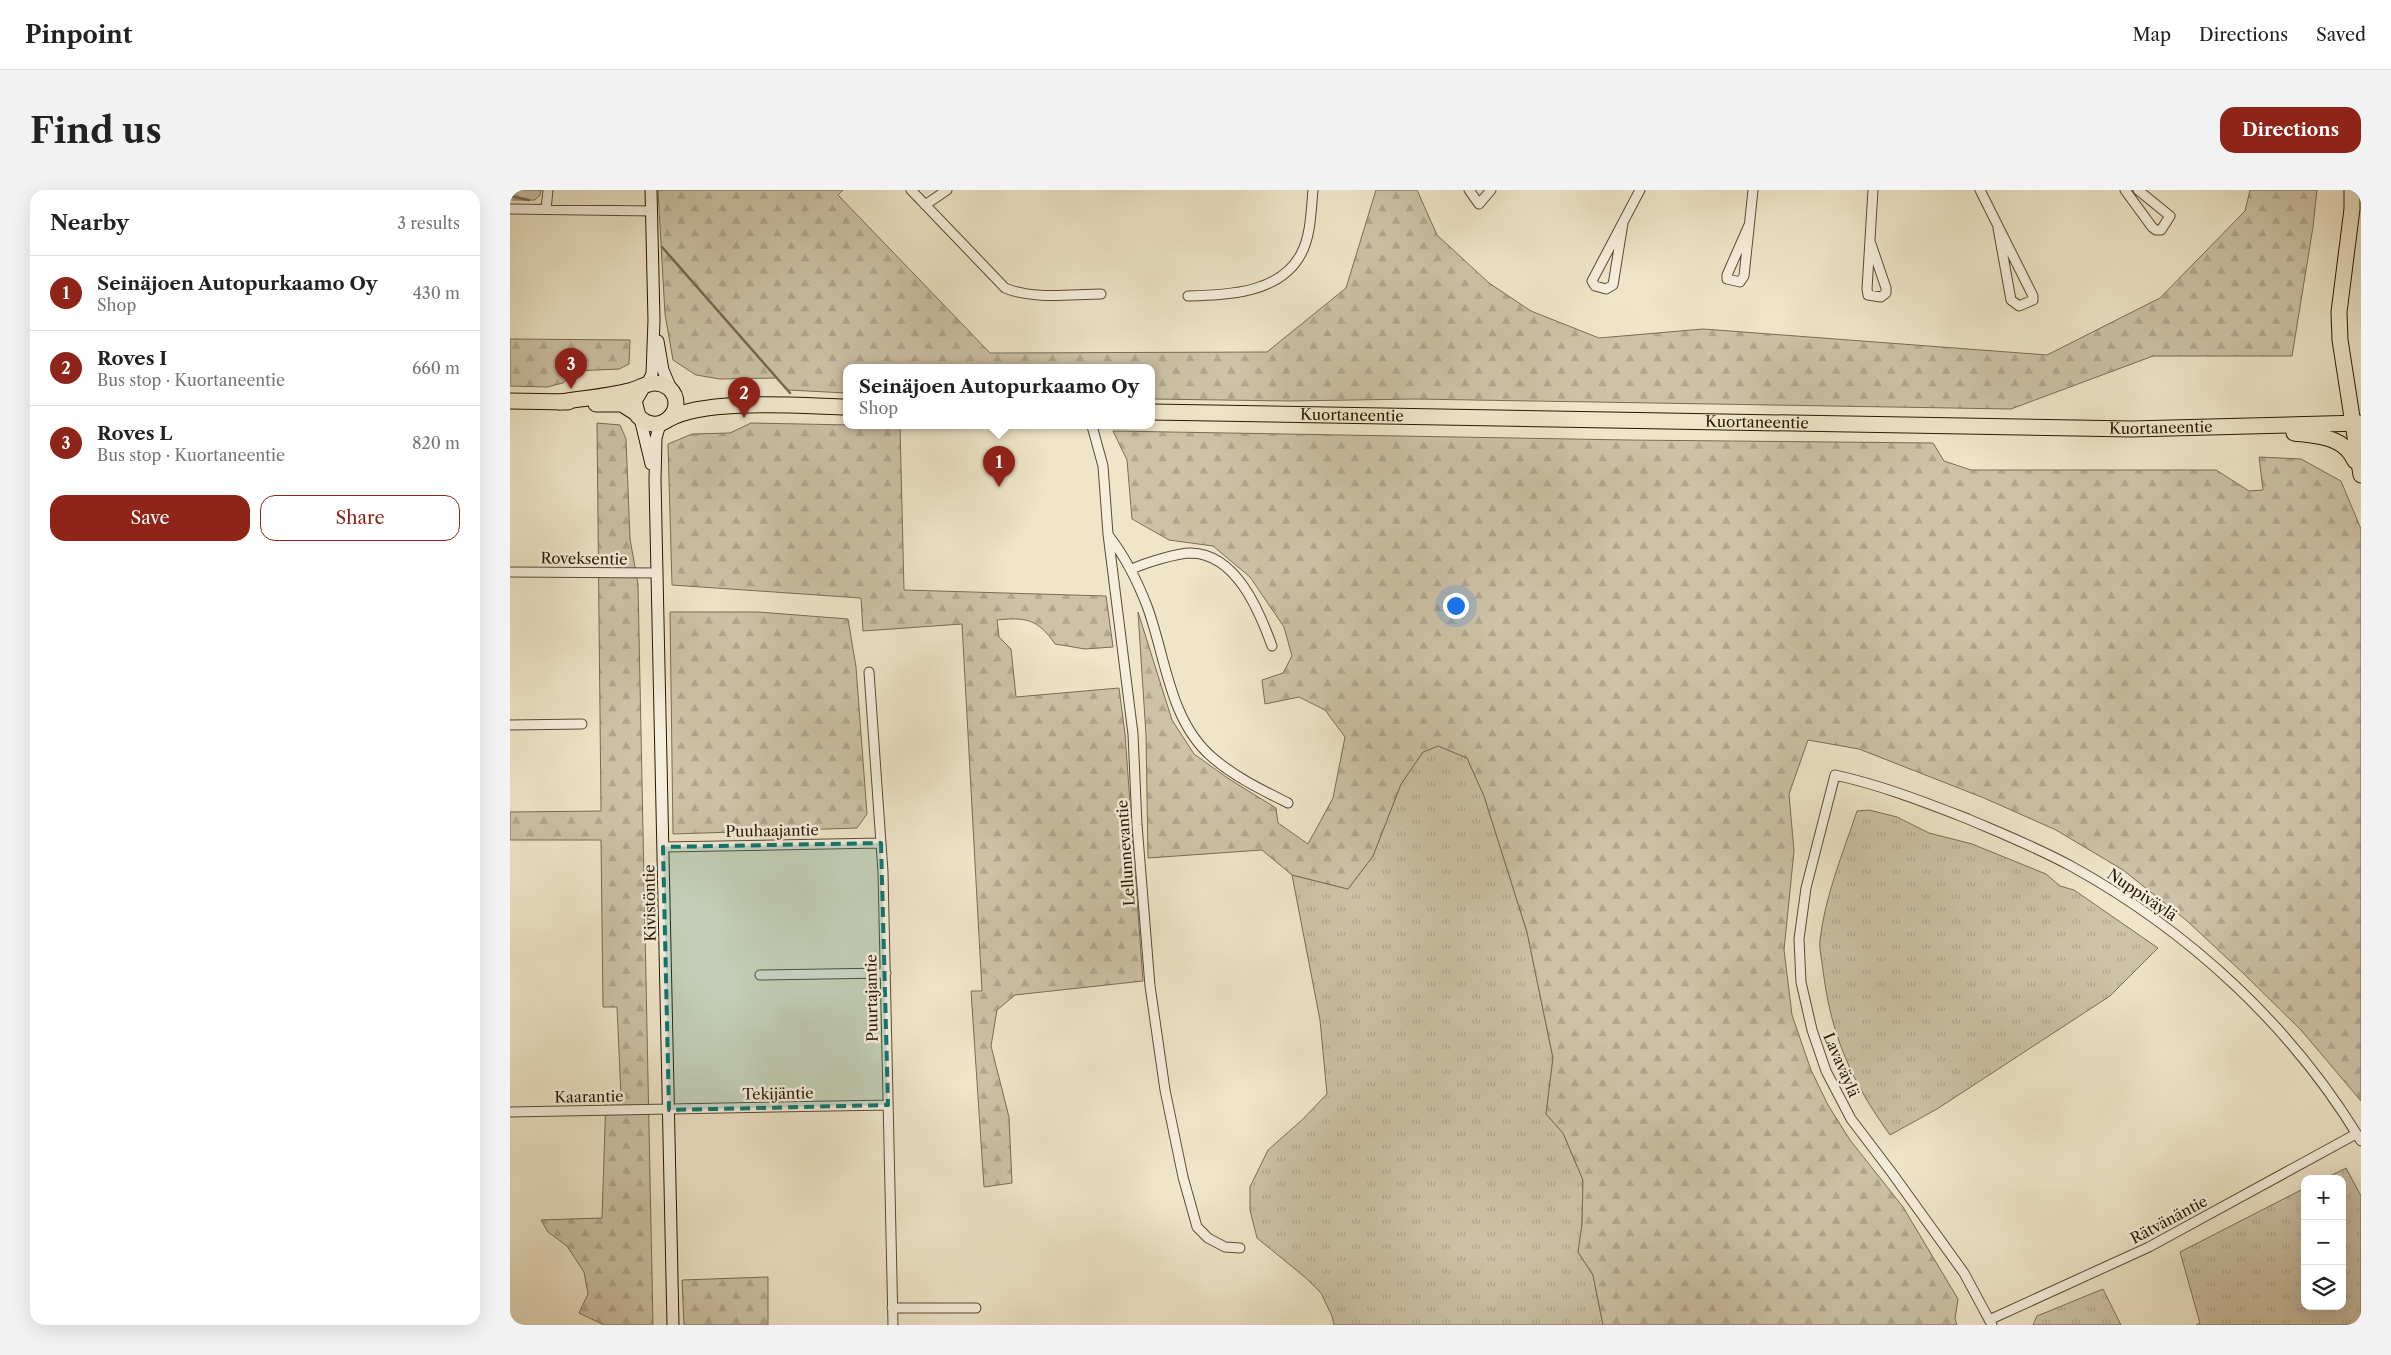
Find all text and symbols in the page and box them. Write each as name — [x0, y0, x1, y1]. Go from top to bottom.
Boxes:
text: Pinpoint — [25, 20, 132, 49]
text: Map — [2132, 24, 2171, 46]
text: Directions — [2199, 24, 2288, 46]
text: Saved — [2316, 24, 2366, 46]
button: Directions — [2220, 107, 2361, 153]
text: Find us — [30, 109, 162, 152]
text: Nearby — [50, 210, 129, 235]
text: 3 results — [397, 213, 460, 233]
text: Seinäjoen Autopurkaamo Oy — [97, 272, 377, 295]
text: 1 — [62, 283, 70, 303]
text: 430 m — [413, 283, 460, 303]
text: Shop — [97, 295, 136, 315]
text: Roves I — [97, 347, 167, 370]
pin: 3 — [555, 348, 587, 389]
text: 2 — [61, 358, 71, 378]
text: 660 m — [412, 358, 460, 378]
popup — [843, 364, 1155, 429]
text: Bus stop · Kuortaneentie — [97, 370, 285, 390]
text: Seinäjoen Autopurkaamo Oy — [859, 375, 1139, 398]
pin: 2 — [728, 377, 760, 418]
text: Shop — [859, 398, 898, 418]
street label: Kuortaneentie — [1300, 405, 1404, 425]
street label: Kuortaneentie — [1705, 412, 1809, 432]
street label: Kuortaneentie — [2109, 417, 2213, 438]
text: Roves L — [97, 422, 172, 445]
text: 3 — [61, 433, 71, 453]
text: 820 m — [412, 433, 460, 453]
text: Bus stop · Kuortaneentie — [97, 445, 285, 465]
pin: 1 — [983, 446, 1015, 487]
button: Save — [50, 495, 250, 541]
button: Share — [260, 495, 460, 541]
street label: Roveksentie — [540, 548, 628, 569]
your location — [1443, 593, 1469, 619]
street label: Lellunnevantie — [1112, 799, 1139, 907]
street label: Puuhaajantie — [725, 820, 819, 841]
street label: Kivistöntie — [639, 864, 660, 942]
street label: Nuppiväylä — [2104, 864, 2181, 925]
street label: Puurtajantie — [861, 954, 882, 1042]
street label: Lavaväylä — [1819, 1030, 1864, 1100]
street label: Tekijäntie — [742, 1083, 814, 1104]
street label: Kaarantie — [554, 1086, 624, 1107]
map controls — [2301, 1175, 2346, 1310]
button: + — [2301, 1175, 2346, 1220]
street label: Rätvänäntie — [2127, 1191, 2211, 1248]
button: − — [2301, 1220, 2346, 1265]
button: layers — [2301, 1265, 2346, 1310]

